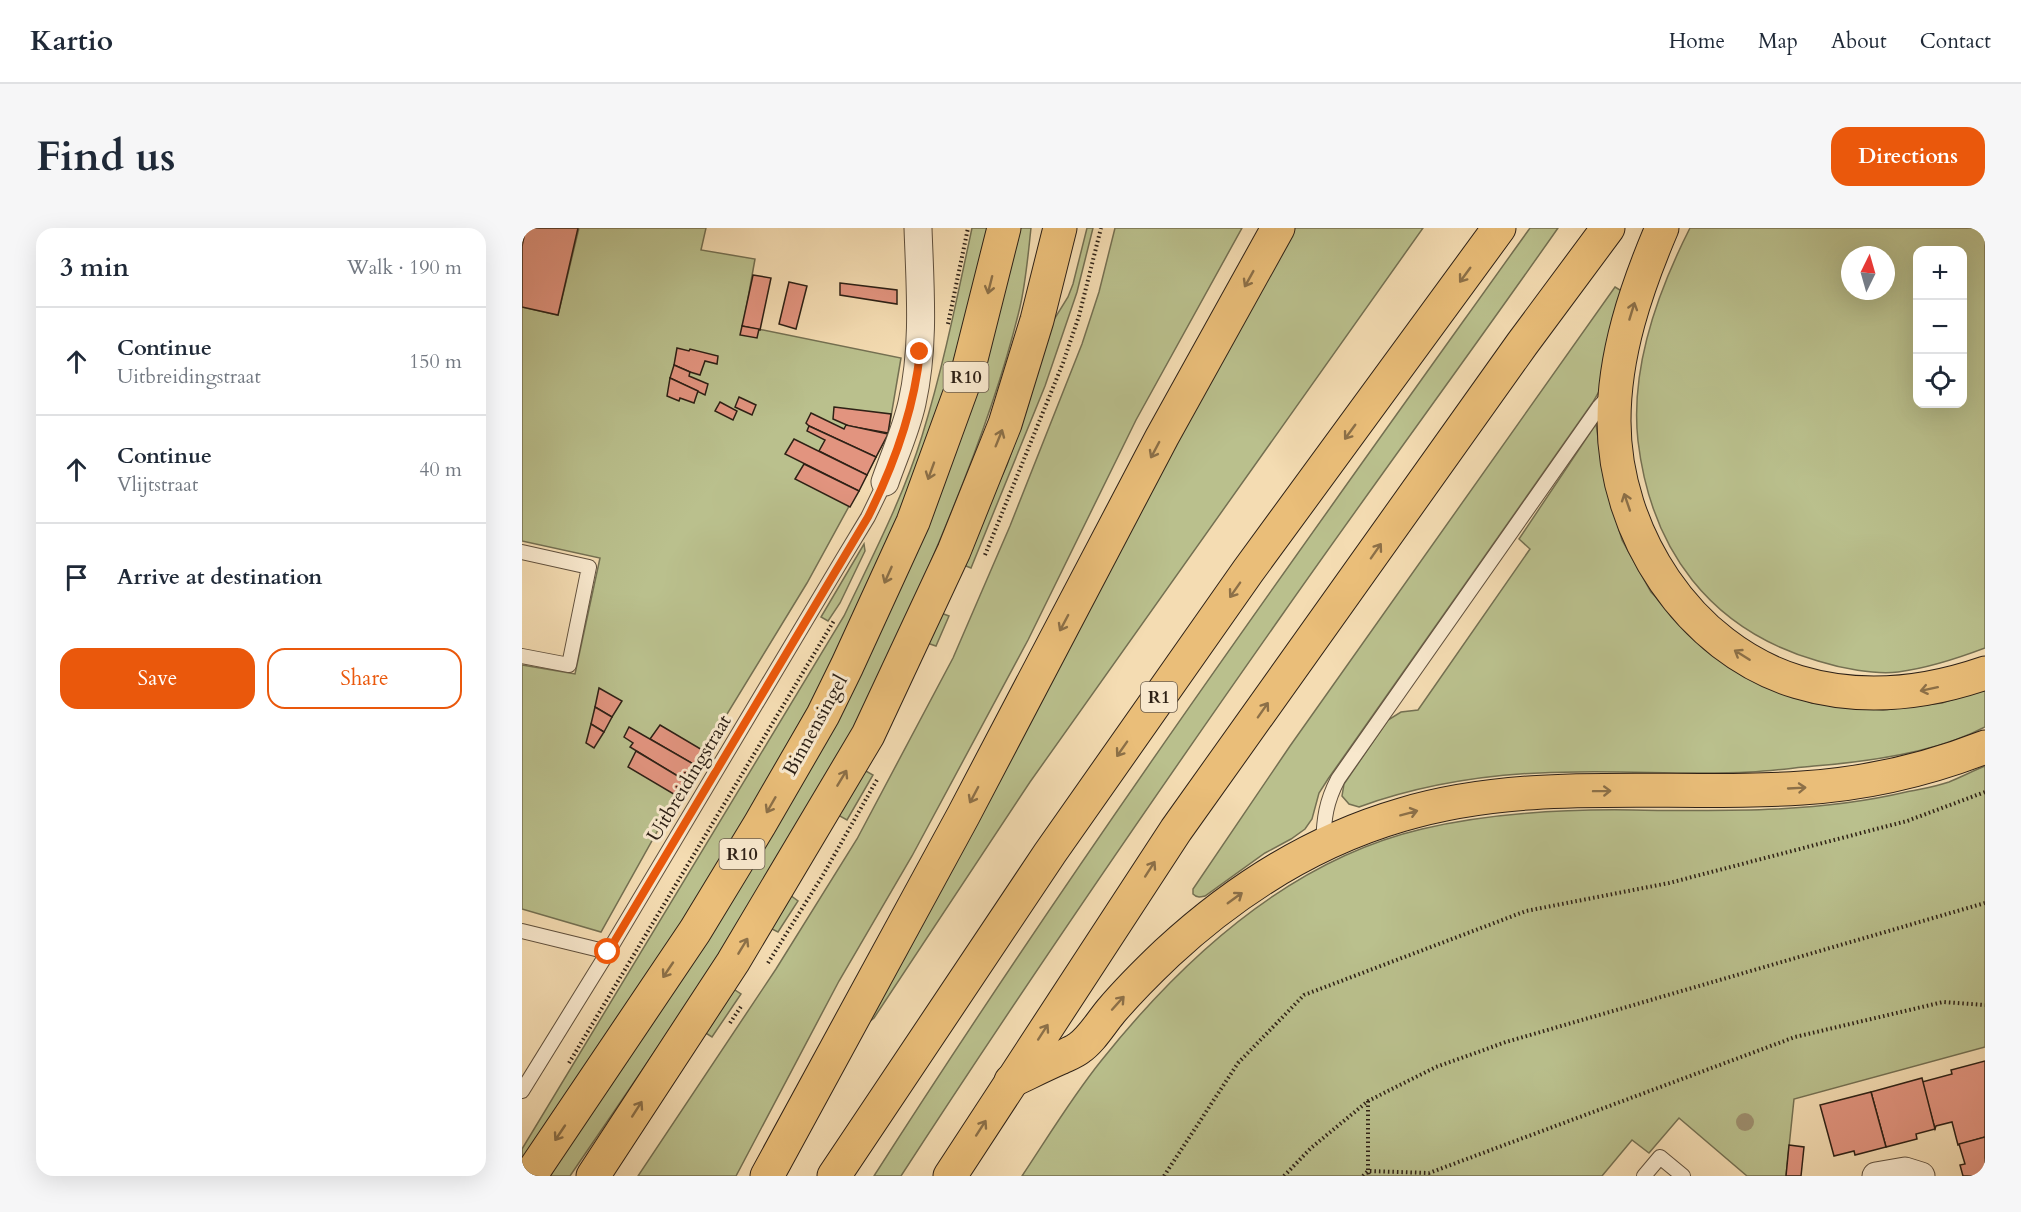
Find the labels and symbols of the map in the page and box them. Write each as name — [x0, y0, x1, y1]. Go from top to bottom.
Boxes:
north arrow — [1841, 246, 1895, 300]
one-way arrow — [1459, 267, 1471, 283]
one-way arrow — [1243, 270, 1255, 287]
one-way arrow — [983, 275, 995, 294]
one-way arrow — [1627, 302, 1638, 321]
route end — [906, 338, 932, 364]
road number: R10 — [944, 362, 988, 392]
one-way arrow — [1343, 424, 1356, 440]
one-way arrow — [994, 429, 1005, 448]
one-way arrow — [1149, 441, 1161, 458]
one-way arrow — [925, 461, 936, 479]
one-way arrow — [1621, 493, 1632, 512]
one-way arrow — [1370, 543, 1382, 559]
one-way arrow — [882, 566, 894, 584]
one-way arrow — [1229, 581, 1241, 598]
one-way arrow — [1058, 613, 1070, 631]
one-way arrow — [1734, 648, 1751, 660]
street label: Binnensingel — [776, 670, 854, 780]
road number: R1 — [1141, 682, 1177, 712]
one-way arrow — [1920, 684, 1939, 695]
one-way arrow — [1257, 702, 1269, 718]
street label: Uitbreidingstraat — [640, 709, 738, 847]
one-way arrow — [1116, 741, 1128, 757]
one-way arrow — [837, 770, 849, 787]
one-way arrow — [1786, 783, 1806, 794]
one-way arrow — [968, 786, 979, 804]
one-way arrow — [1591, 786, 1611, 797]
one-way arrow — [765, 796, 777, 813]
one-way arrow — [1399, 806, 1418, 818]
road number: R10 — [720, 839, 764, 869]
one-way arrow — [1144, 861, 1156, 878]
one-way arrow — [1226, 892, 1242, 904]
route start — [594, 938, 620, 964]
one-way arrow — [737, 938, 749, 955]
one-way arrow — [662, 962, 675, 979]
one-way arrow — [1111, 996, 1125, 1011]
one-way arrow — [1038, 1024, 1050, 1041]
one-way arrow — [630, 1101, 643, 1118]
one-way arrow — [975, 1121, 987, 1137]
one-way arrow — [554, 1124, 566, 1140]

